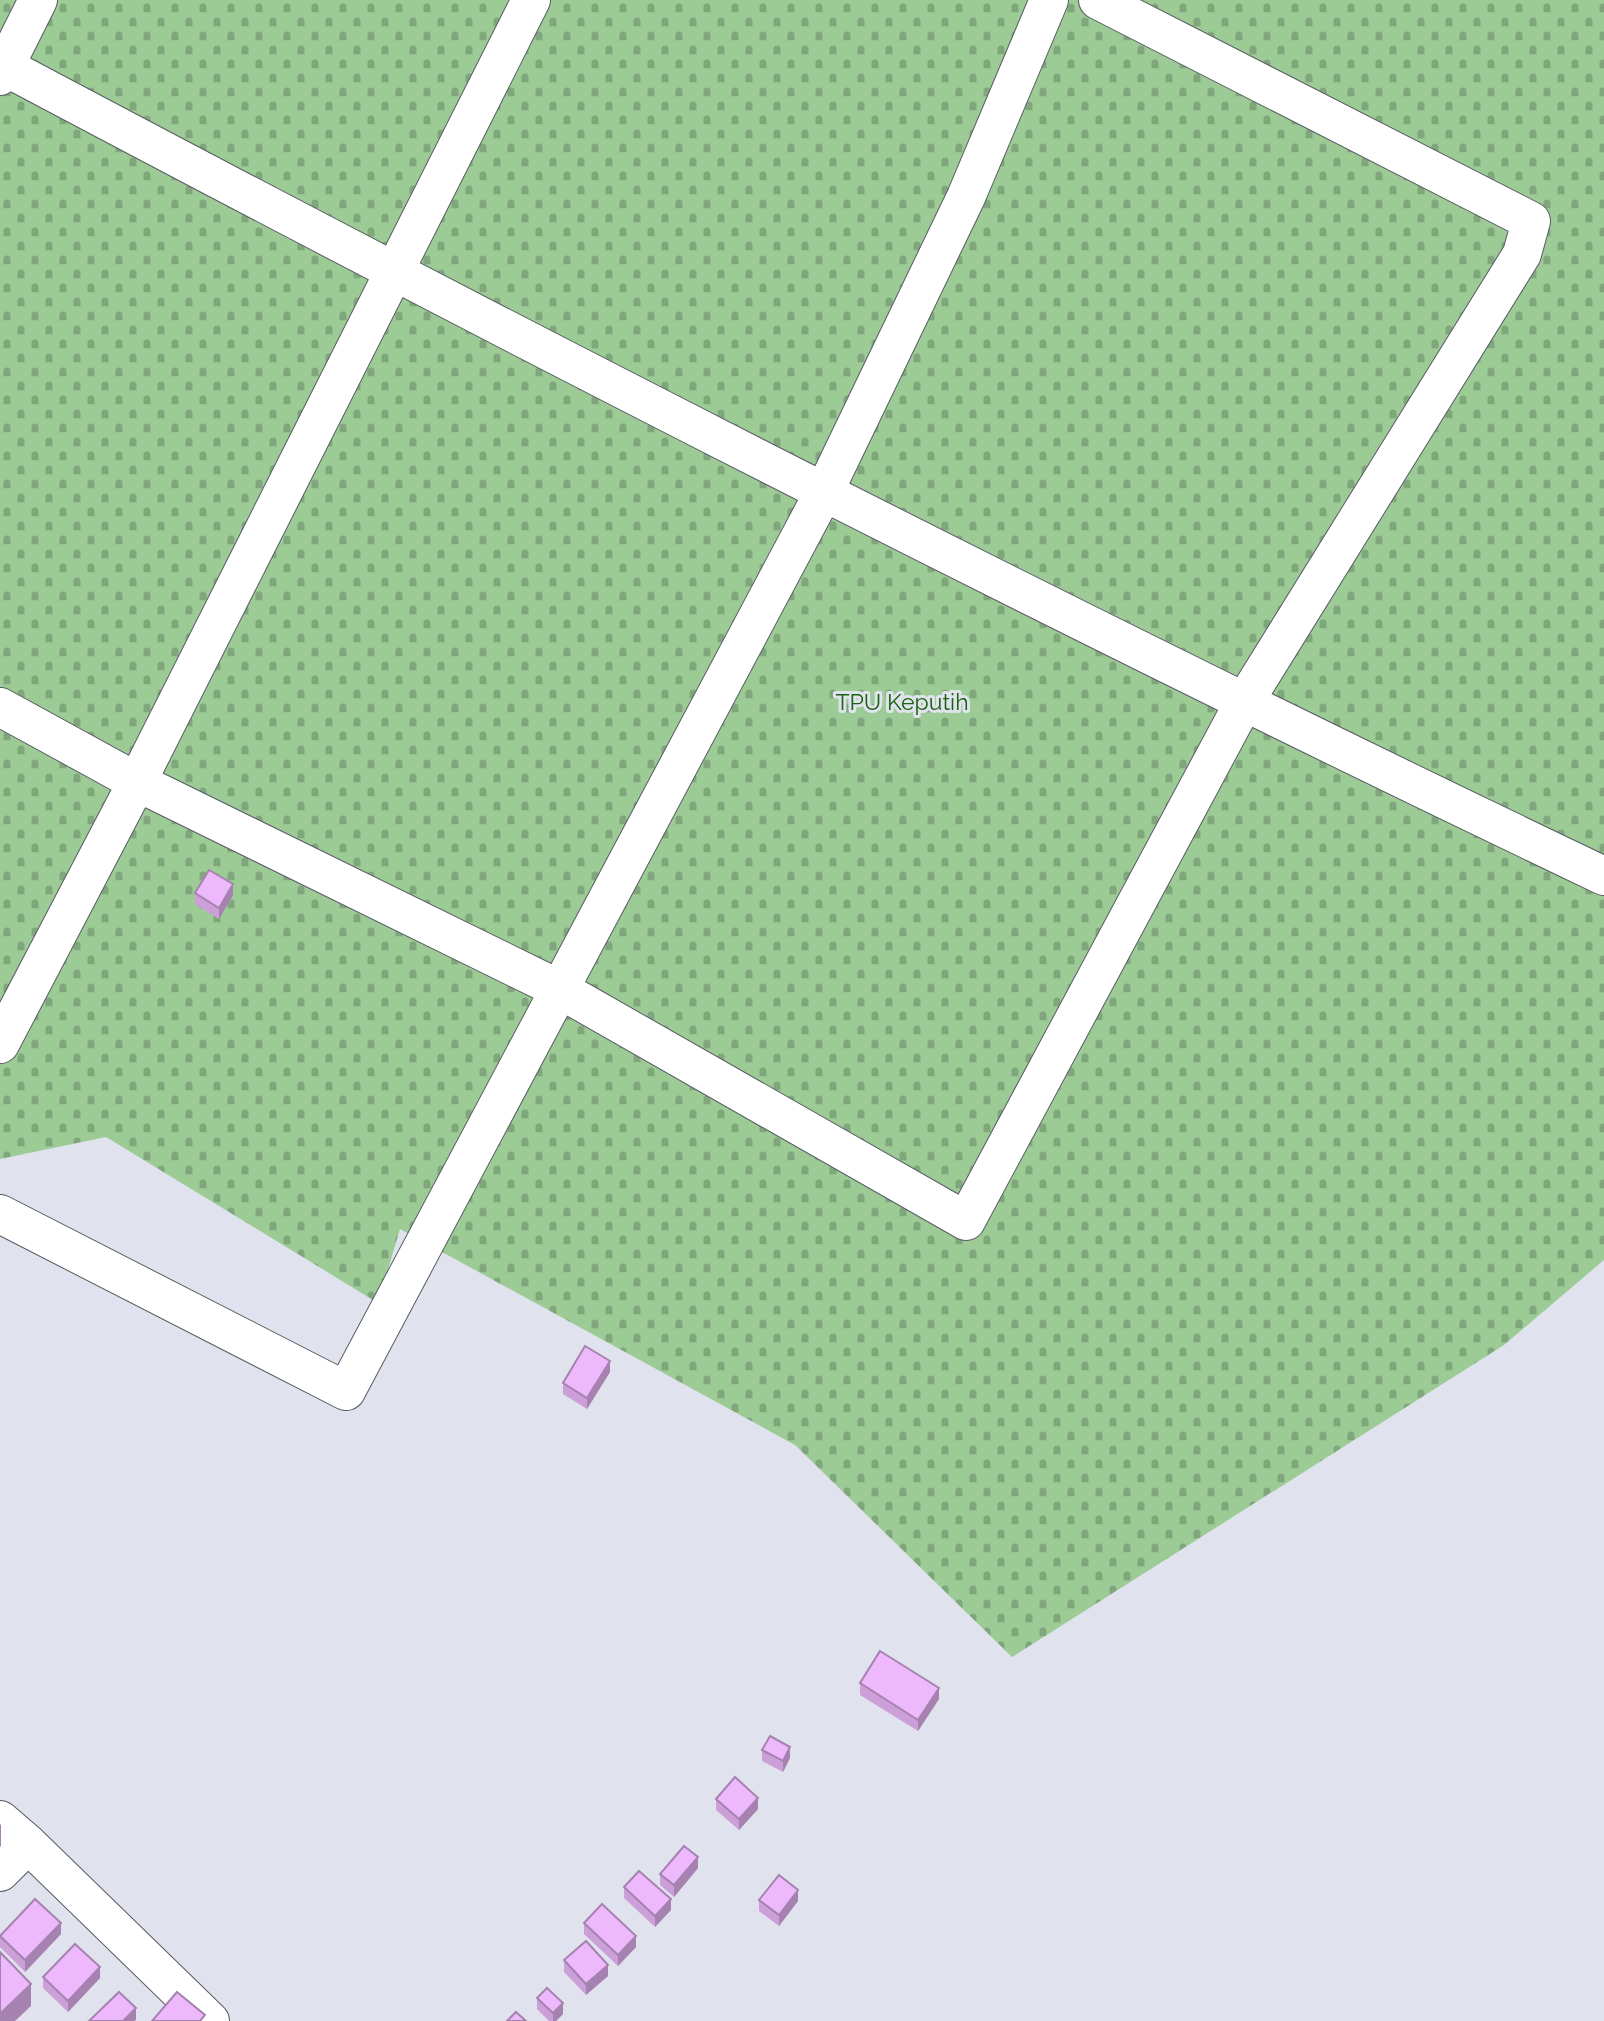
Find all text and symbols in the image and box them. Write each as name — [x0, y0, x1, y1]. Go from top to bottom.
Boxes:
park label: TPU Keputih — [835, 688, 969, 715]

